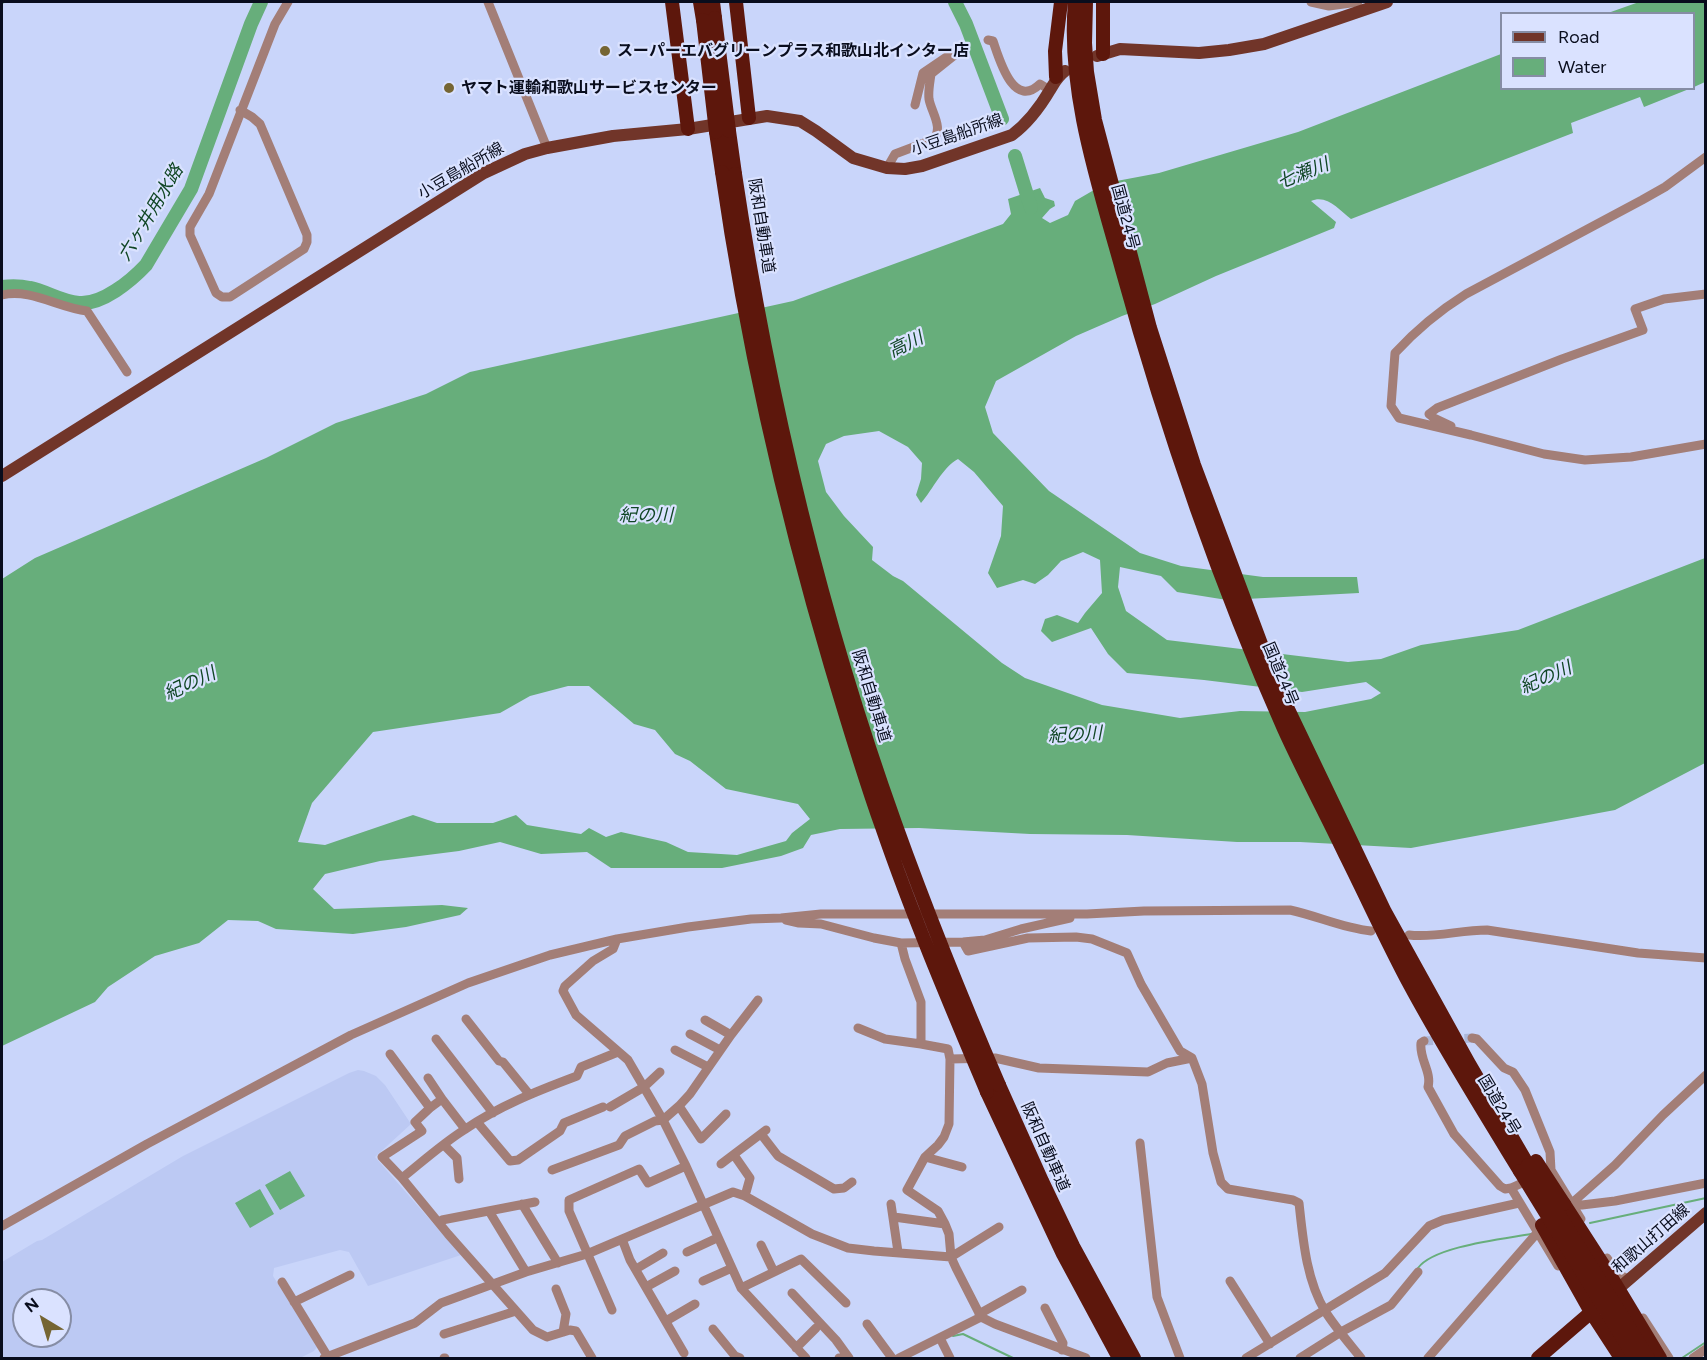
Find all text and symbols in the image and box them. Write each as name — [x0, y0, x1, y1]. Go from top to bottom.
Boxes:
legend — [1500, 12, 1695, 90]
text: Road — [1558, 26, 1599, 48]
place label: スーパーエバグリーンプラス和歌山北インター店 — [617, 41, 969, 61]
marker: スーパーエバグリーンプラス和歌山北インター店 — [598, 44, 612, 58]
text: Water — [1558, 56, 1606, 78]
place label: ヤマト運輸和歌山サービスセンター — [461, 78, 717, 98]
marker: ヤマト運輸和歌山サービスセンター — [442, 81, 456, 95]
street label: 小豆島船所線 — [908, 110, 1006, 160]
street label: 小豆島船所線 — [415, 139, 507, 203]
water label: 七瀬川 — [1274, 154, 1332, 194]
water label: 六ヶ井用水路 — [114, 161, 188, 265]
street label: 阪和自動車道 — [744, 177, 778, 275]
street label: 国道24号 — [1107, 182, 1143, 252]
water label: 高川 — [885, 327, 927, 363]
water label: 紀の川 — [619, 505, 673, 527]
street label: 国道24号 — [1258, 639, 1302, 709]
street label: 阪和自動車道 — [848, 647, 894, 745]
water label: 紀の川 — [1517, 657, 1575, 699]
water label: 紀の川 — [161, 663, 219, 705]
water label: 紀の川 — [1047, 723, 1103, 747]
street label: 国道24号 — [1474, 1071, 1524, 1139]
street label: 阪和自動車道 — [1017, 1099, 1073, 1195]
street label: 和歌山打田線 — [1608, 1200, 1694, 1278]
north arrow — [12, 1288, 72, 1348]
text: N — [21, 1294, 43, 1316]

